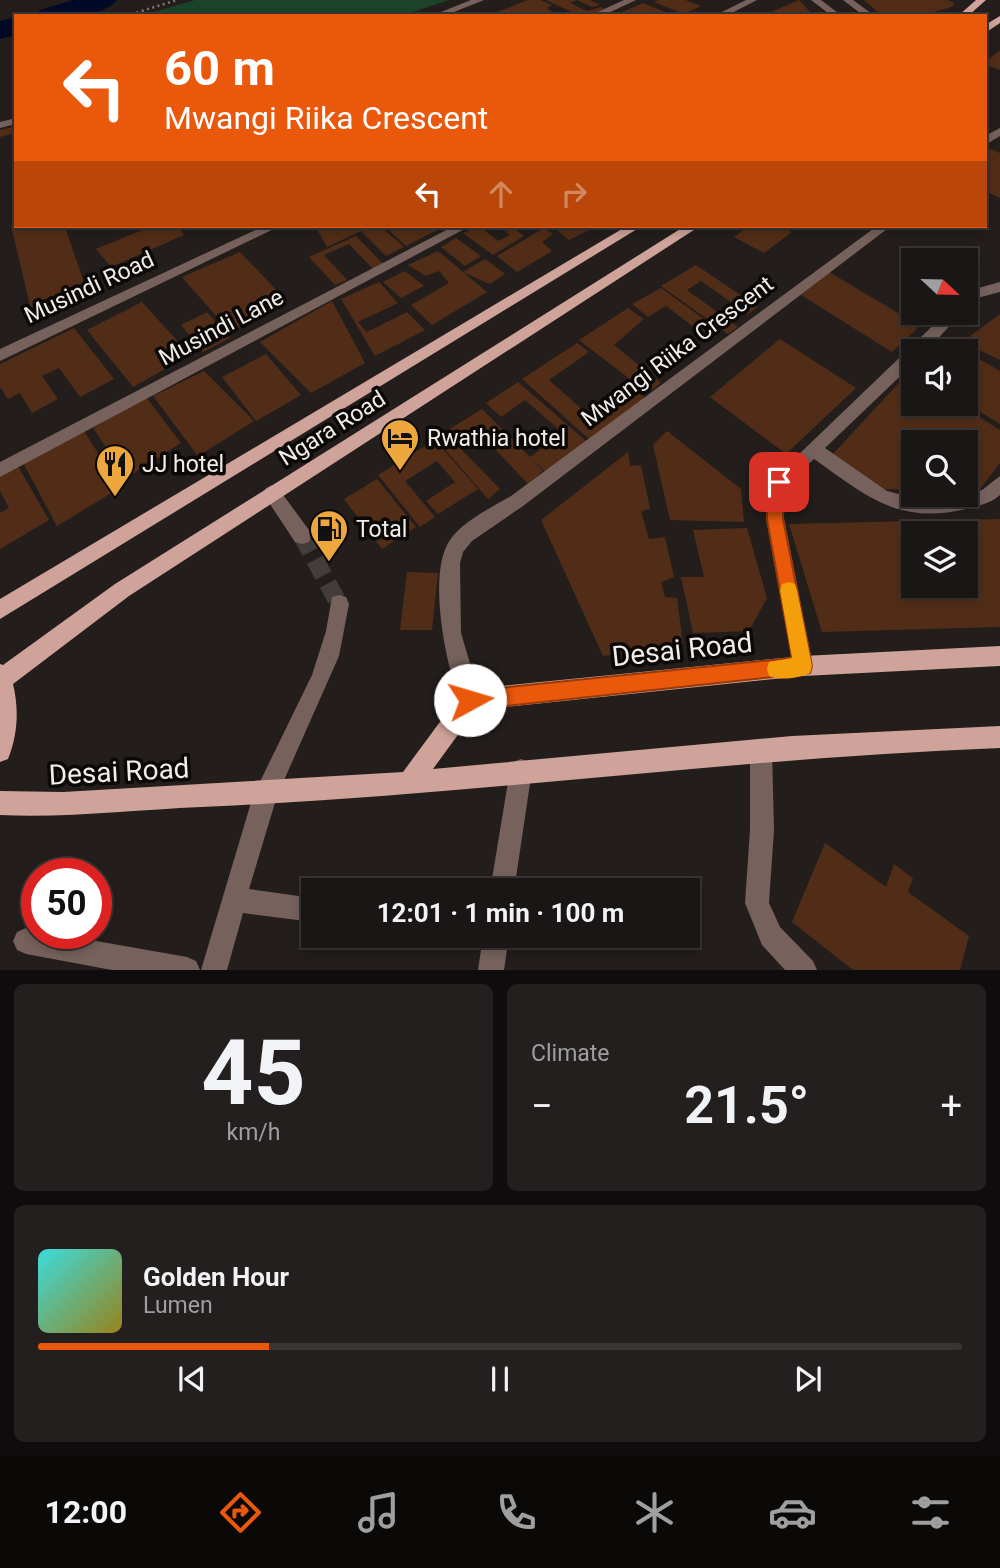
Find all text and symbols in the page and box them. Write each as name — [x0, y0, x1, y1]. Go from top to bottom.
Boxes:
text: 60 m — [164, 40, 275, 97]
icon: left — [49, 42, 140, 133]
text: Mwangi Riika Crescent — [164, 99, 488, 137]
icon: left — [409, 175, 447, 213]
icon: ahead — [482, 175, 520, 213]
icon: right — [555, 175, 593, 213]
street label: Musindi Road — [20, 246, 158, 329]
north arrow — [901, 248, 978, 326]
map controls — [901, 248, 978, 598]
street label: Mwangi Riika Crescent — [576, 270, 779, 432]
street label: Musindi Lane — [154, 283, 288, 372]
button: sound — [901, 339, 978, 416]
street label: Ngara Road — [274, 385, 390, 472]
hotel icon: Rwathia hotel — [379, 417, 421, 472]
place label: Rwathia hotel — [427, 425, 566, 452]
button: search — [901, 430, 978, 507]
restaurant icon: JJ hotel — [94, 443, 136, 498]
place label: JJ hotel — [142, 451, 224, 478]
pin — [749, 452, 809, 512]
icon: arrive — [760, 463, 798, 501]
fuel station icon: Total — [308, 508, 350, 563]
place label: Total — [356, 516, 407, 543]
button: layers — [901, 521, 978, 598]
street label: Desai Road — [610, 626, 754, 673]
position arrow — [433, 663, 507, 737]
street label: Desai Road — [48, 751, 190, 792]
speed limit sign: 50 — [21, 858, 112, 949]
text: 12:01 · 1 min · 100 m — [377, 898, 624, 928]
text: 45 — [201, 1020, 306, 1126]
text: Climate — [531, 1040, 610, 1067]
text: 21.5° — [684, 1075, 809, 1136]
text: − — [531, 1084, 553, 1128]
text: + — [940, 1084, 962, 1128]
text: km/h — [227, 1119, 281, 1146]
text: Golden Hour — [143, 1262, 289, 1292]
text: Lumen — [143, 1292, 213, 1319]
icon: previous — [173, 1360, 211, 1398]
icon: pause — [481, 1360, 519, 1398]
icon: next — [789, 1360, 827, 1398]
icon: directions — [216, 1488, 265, 1537]
icon: music — [354, 1488, 403, 1537]
icon: phone — [492, 1488, 541, 1537]
icon: climate — [630, 1488, 679, 1537]
icon: car — [768, 1488, 817, 1537]
icon: filters — [906, 1488, 955, 1537]
text: 12:00 — [45, 1493, 127, 1531]

